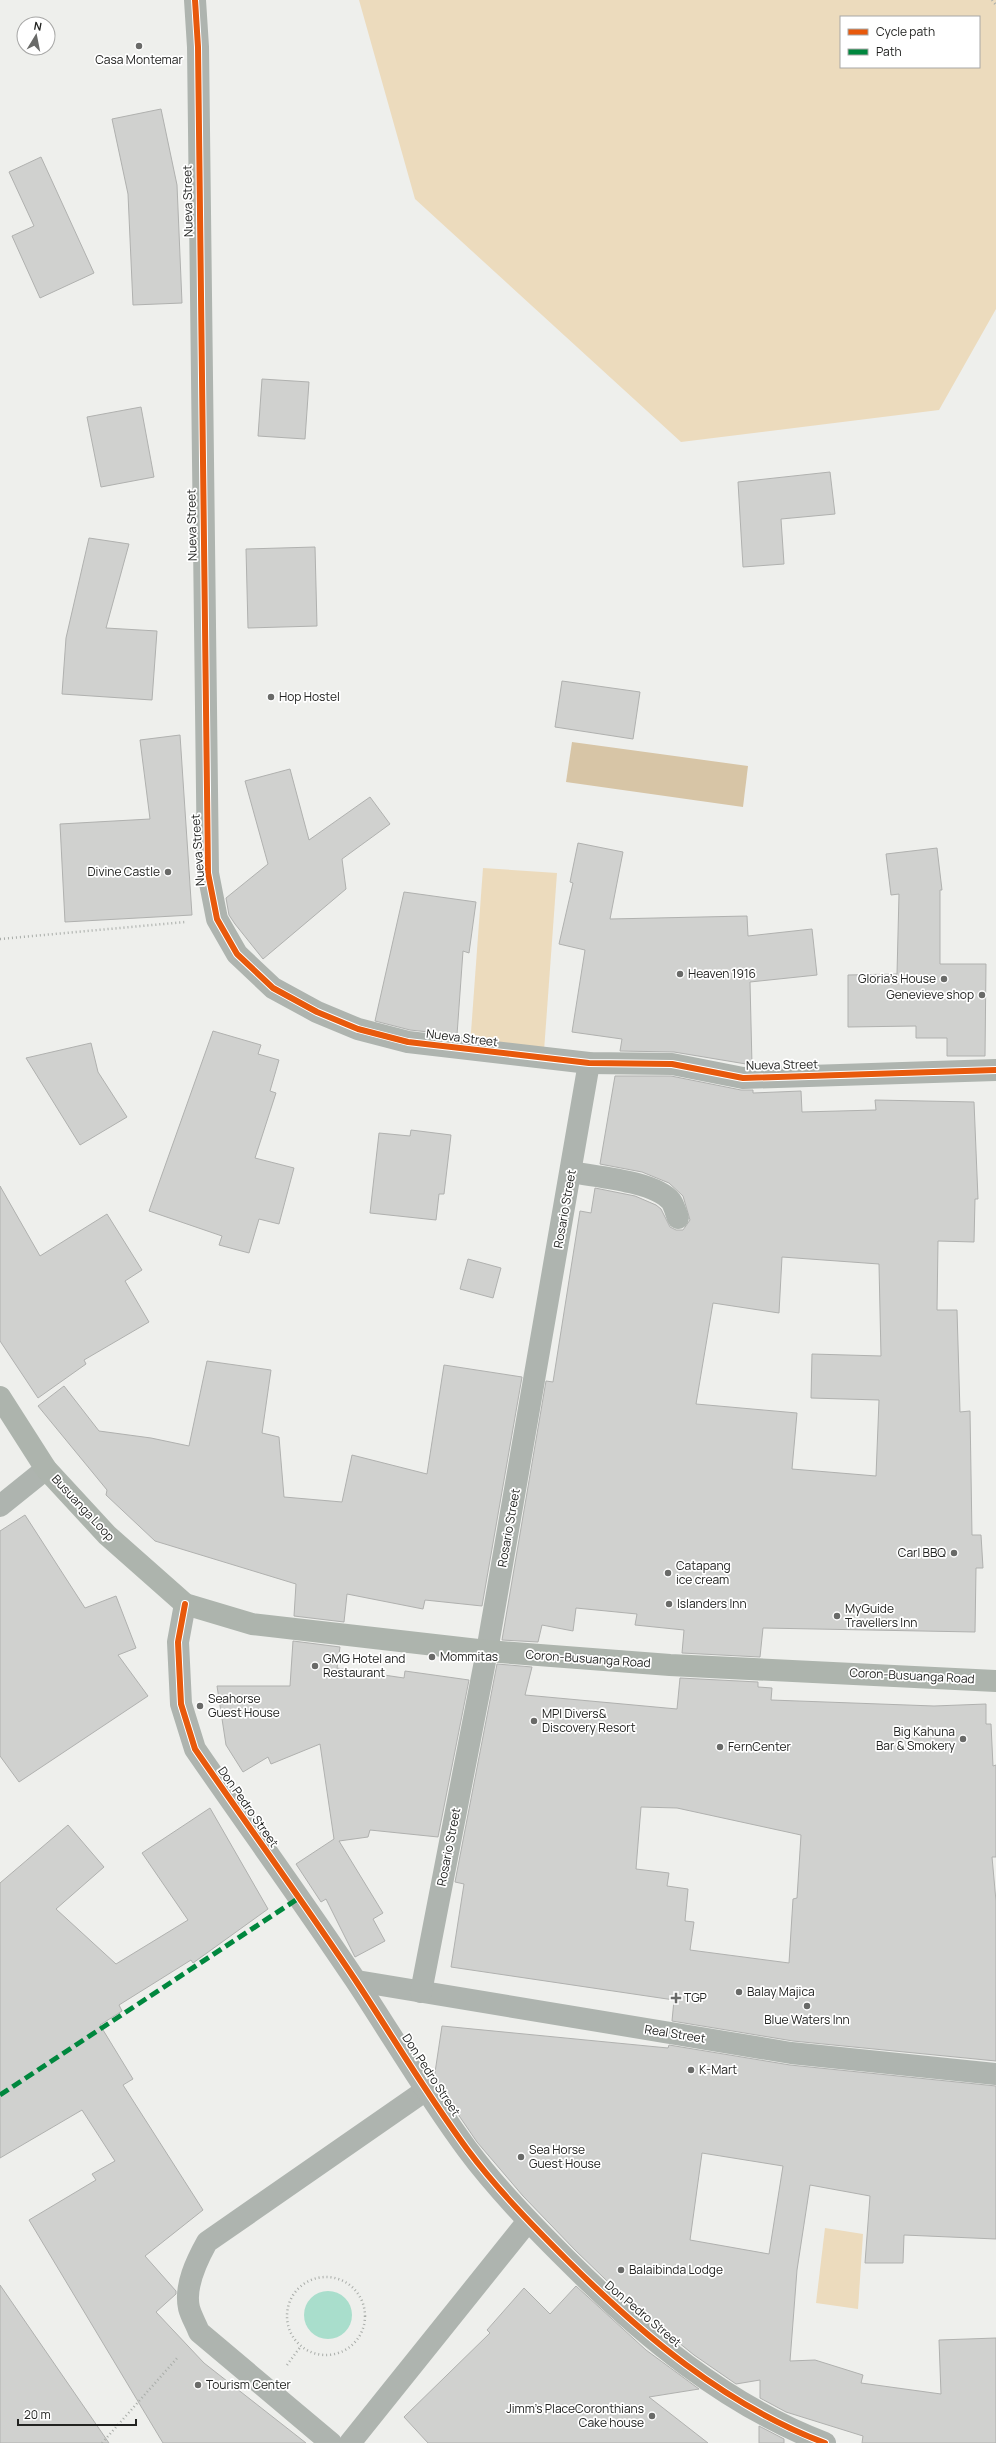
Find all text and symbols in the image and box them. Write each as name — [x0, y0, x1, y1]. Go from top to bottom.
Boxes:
north arrow — [16, 16, 56, 56]
legend — [840, 16, 980, 68]
text: N — [33, 18, 43, 34]
text: Cycle path — [876, 23, 935, 40]
marker: Casa Montemar — [134, 41, 144, 51]
text: Path — [876, 43, 902, 60]
place label: Casa Montemar — [95, 51, 183, 68]
street label: Nueva Street — [178, 165, 197, 237]
street label: Nueva Street — [182, 489, 201, 561]
place label: Hop Hostel — [279, 688, 340, 705]
marker: Hop Hostel — [266, 692, 276, 702]
street label: Nueva Street — [186, 813, 208, 887]
place label: Divine Castle — [88, 863, 160, 880]
marker: Divine Castle — [163, 867, 173, 877]
place label: Heaven 1916 — [688, 965, 756, 982]
marker: Heaven 1916 — [675, 969, 685, 979]
place label: Gloria's House — [858, 970, 936, 987]
marker: Gloria's House — [939, 974, 949, 984]
place label: Genevieve shop — [886, 986, 974, 1003]
marker: Genevieve shop — [977, 990, 987, 1000]
street label: Nueva Street — [425, 1025, 499, 1050]
street label: Nueva Street — [746, 1055, 818, 1074]
street label: Rosario Street — [549, 1168, 580, 1250]
street label: Busuanga Loop — [48, 1471, 119, 1545]
street label: Rosario Street — [493, 1487, 524, 1569]
place label: Carl BBQ — [898, 1544, 946, 1561]
marker: Carl BBQ — [949, 1548, 959, 1558]
place label: Catapang ice cream — [676, 1557, 731, 1588]
marker: Catapang ice cream — [663, 1568, 673, 1578]
place label: Islanders Inn — [677, 1595, 747, 1612]
marker: Islanders Inn — [664, 1599, 674, 1609]
place label: MyGuide Travellers Inn — [845, 1600, 917, 1631]
marker: MyGuide Travellers Inn — [832, 1611, 842, 1621]
street label: Coron-Busuanga Road — [525, 1646, 651, 1671]
place label: Mommitas — [440, 1648, 498, 1665]
place label: GMG Hotel and Restaurant — [323, 1650, 405, 1681]
marker: Mommitas — [427, 1652, 437, 1662]
marker: GMG Hotel and Restaurant — [310, 1661, 320, 1671]
street label: Coron-Busuanga Road — [849, 1664, 975, 1687]
place label: Seahorse Guest House — [208, 1690, 280, 1721]
marker: Seahorse Guest House — [195, 1701, 205, 1711]
place label: MPI Divers& Discovery Resort — [542, 1705, 636, 1736]
marker: MPI Divers& Discovery Resort — [529, 1716, 539, 1726]
place label: Big Kahuna Bar & Smokery — [876, 1723, 956, 1754]
marker: Big Kahuna Bar & Smokery — [958, 1734, 968, 1744]
place label: FernCenter — [728, 1738, 791, 1755]
marker: FernCenter — [715, 1742, 725, 1752]
street label: Don Pedro Street — [214, 1763, 283, 1851]
street label: Rosario Street — [433, 1806, 464, 1888]
place label: Balay Majica — [747, 1983, 815, 2000]
marker: Balay Majica — [734, 1987, 744, 1997]
place label: TGP — [684, 1989, 707, 2006]
marker: TGP — [671, 1993, 681, 2003]
marker: Blue Waters Inn — [802, 2001, 812, 2011]
place label: Blue Waters Inn — [764, 2011, 850, 2028]
street label: Real Street — [643, 2020, 707, 2047]
street label: Don Pedro Street — [398, 2030, 465, 2119]
place label: K-Mart — [699, 2061, 737, 2078]
marker: K-Mart — [686, 2065, 696, 2075]
place label: Sea Horse Guest House — [529, 2141, 601, 2172]
marker: Sea Horse Guest House — [516, 2152, 526, 2162]
place label: Balaibinda Lodge — [629, 2261, 723, 2278]
marker: Balaibinda Lodge — [616, 2265, 626, 2275]
street label: Don Pedro Street — [601, 2277, 685, 2351]
place label: Tourism Center — [206, 2376, 292, 2393]
marker: Tourism Center — [193, 2380, 203, 2390]
place label: Jimm's PlaceCoronthians Cake house — [506, 2400, 644, 2431]
scale bar — [18, 2401, 136, 2427]
text: 20 m — [24, 2406, 51, 2423]
marker: Jimm's PlaceCoronthians Cake house — [647, 2411, 657, 2421]

